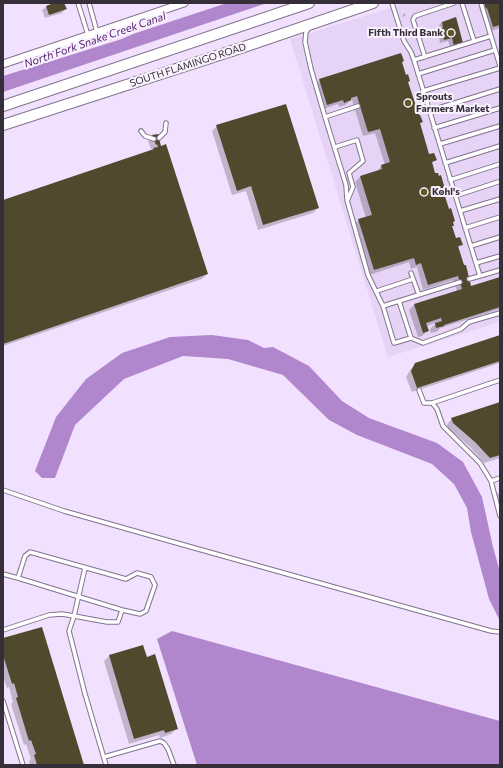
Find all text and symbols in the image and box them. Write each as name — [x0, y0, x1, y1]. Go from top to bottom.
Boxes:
water label: North Fork Snake Creek Canal — [22, 10, 168, 70]
place label: Fifth Third Bank — [368, 27, 443, 39]
marker: Fifth Third Bank — [446, 28, 456, 38]
street label: SOUTH FLAMINGO ROAD — [128, 41, 248, 89]
place label: Sprouts Farmers Market — [416, 91, 489, 114]
marker: Sprouts Farmers Market — [403, 98, 413, 108]
place label: Kohl's — [432, 186, 460, 198]
marker: Kohl's — [419, 187, 429, 197]

